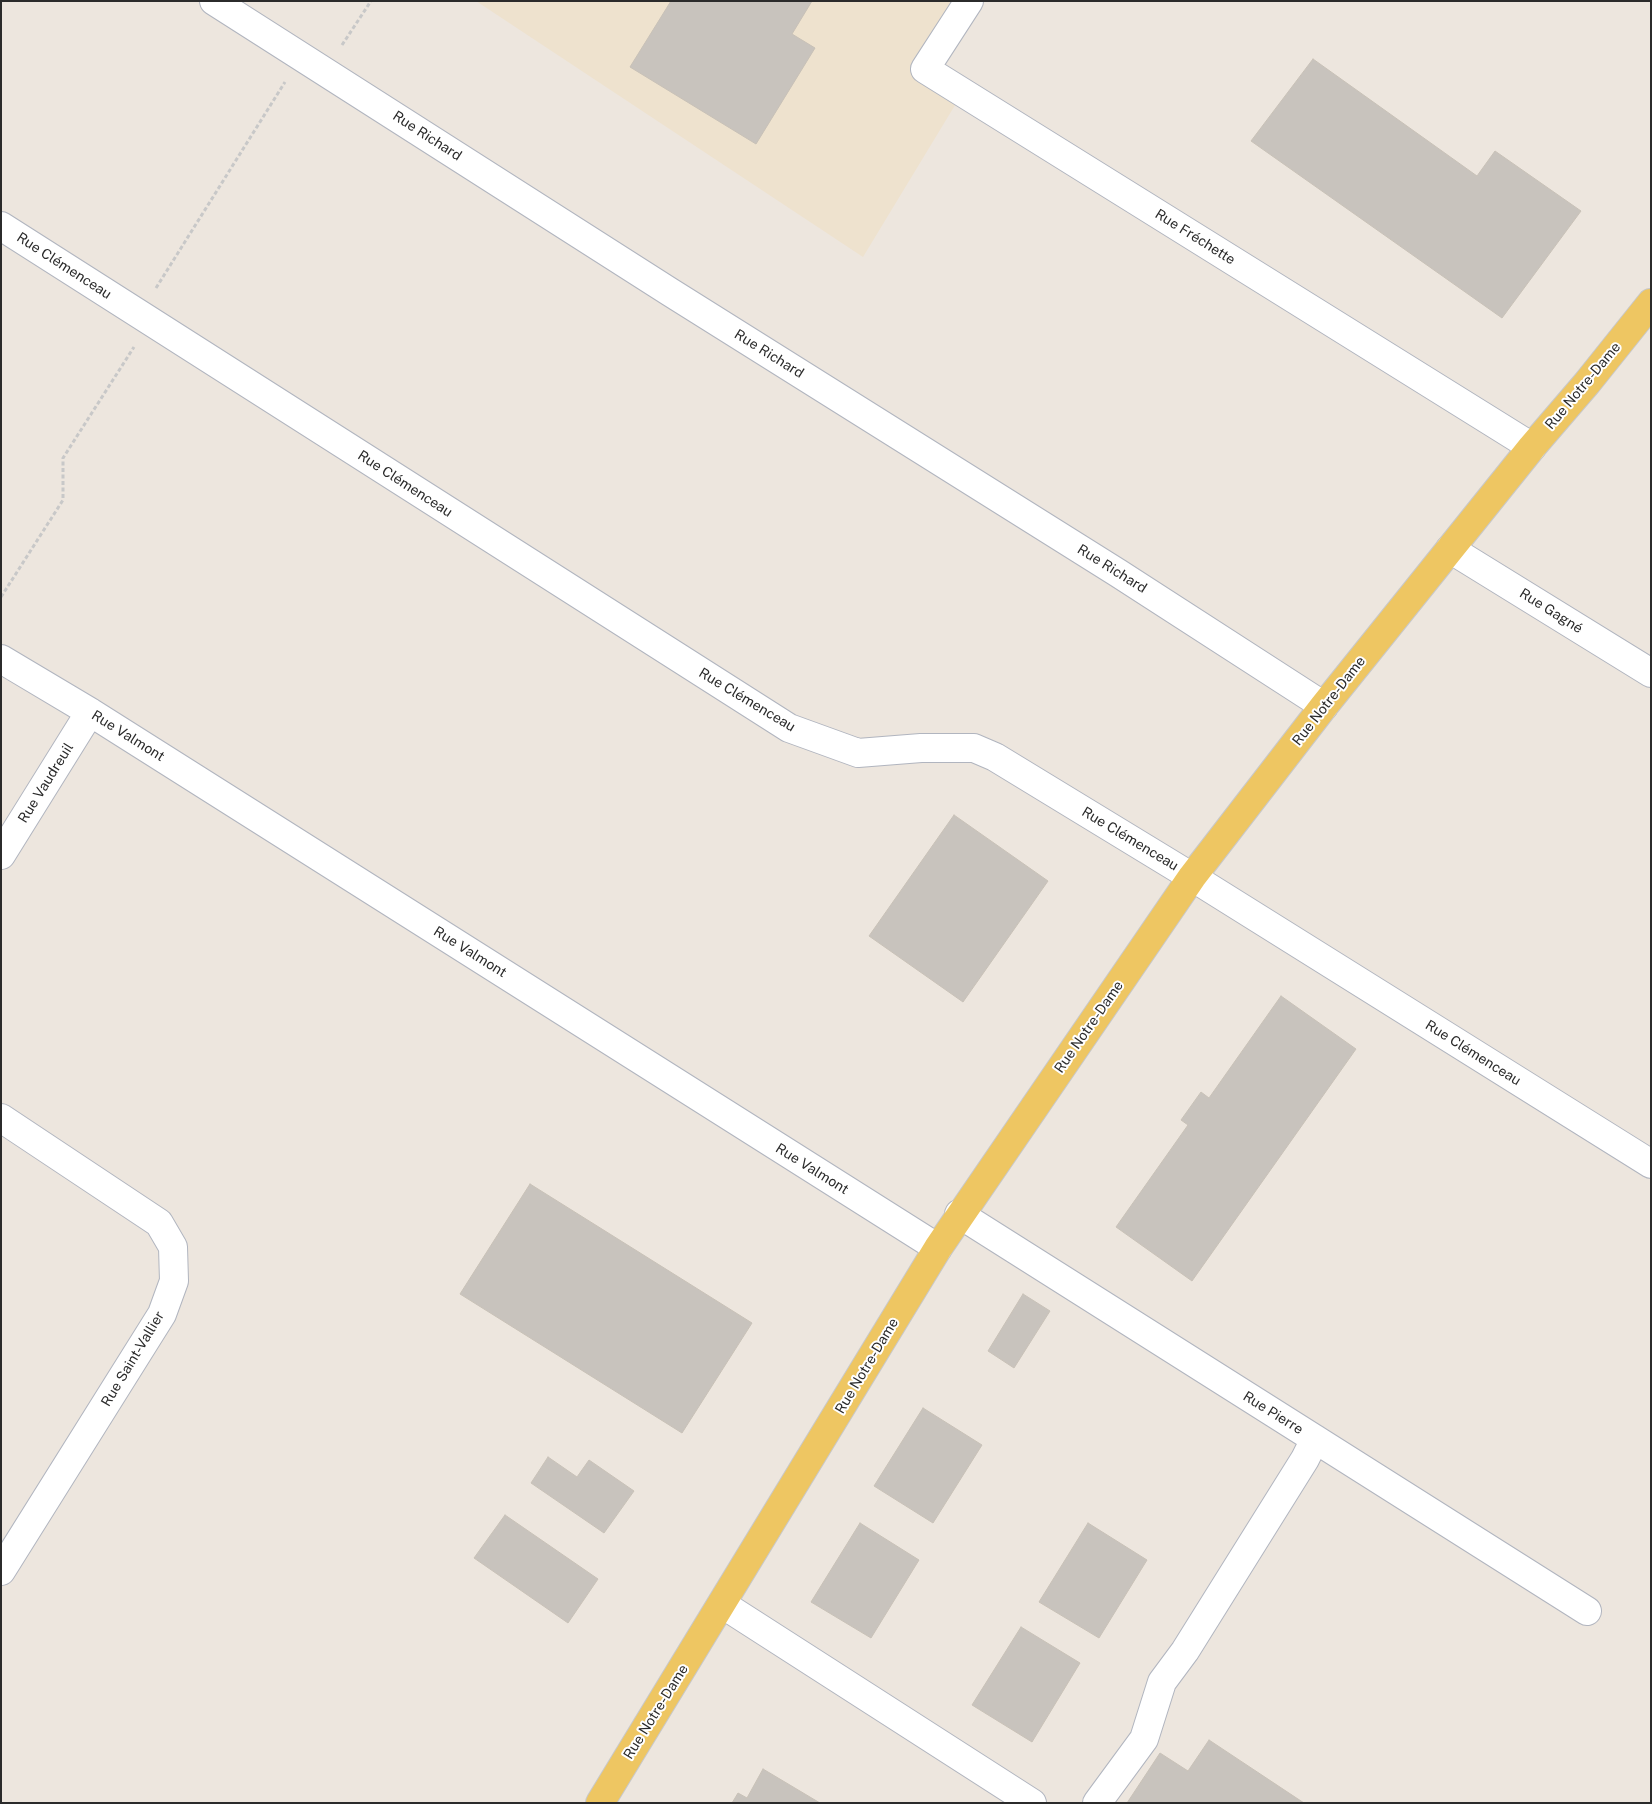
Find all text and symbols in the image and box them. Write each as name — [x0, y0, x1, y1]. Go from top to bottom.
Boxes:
street label: Rue Richard — [389, 108, 465, 164]
street label: Rue Fréchette — [1152, 206, 1238, 268]
street label: Rue Clémenceau — [13, 229, 115, 303]
street label: Rue Richard — [731, 326, 807, 382]
street label: Rue Notre-Dame — [1542, 339, 1624, 433]
street label: Rue Clémenceau — [354, 447, 456, 521]
street label: Rue Richard — [1074, 541, 1150, 597]
street label: Rue Gagné — [1516, 585, 1586, 637]
street label: Rue Notre-Dame — [1289, 653, 1369, 749]
street label: Rue Clémenceau — [696, 665, 798, 735]
street label: Rue Valmont — [88, 707, 168, 765]
street label: Rue Vaudreuil — [15, 740, 77, 826]
street label: Rue Clémenceau — [1079, 804, 1181, 874]
street label: Rue Valmont — [430, 923, 510, 981]
street label: Rue Notre-Dame — [1051, 978, 1127, 1076]
street label: Rue Clémenceau — [1422, 1017, 1524, 1089]
street label: Rue Valmont — [772, 1140, 852, 1198]
street label: Rue Saint-Vallier — [98, 1308, 168, 1410]
street label: Rue Notre-Dame — [832, 1315, 902, 1417]
street label: Rue Pierre — [1240, 1388, 1306, 1438]
street label: Rue Notre-Dame — [620, 1662, 692, 1762]

